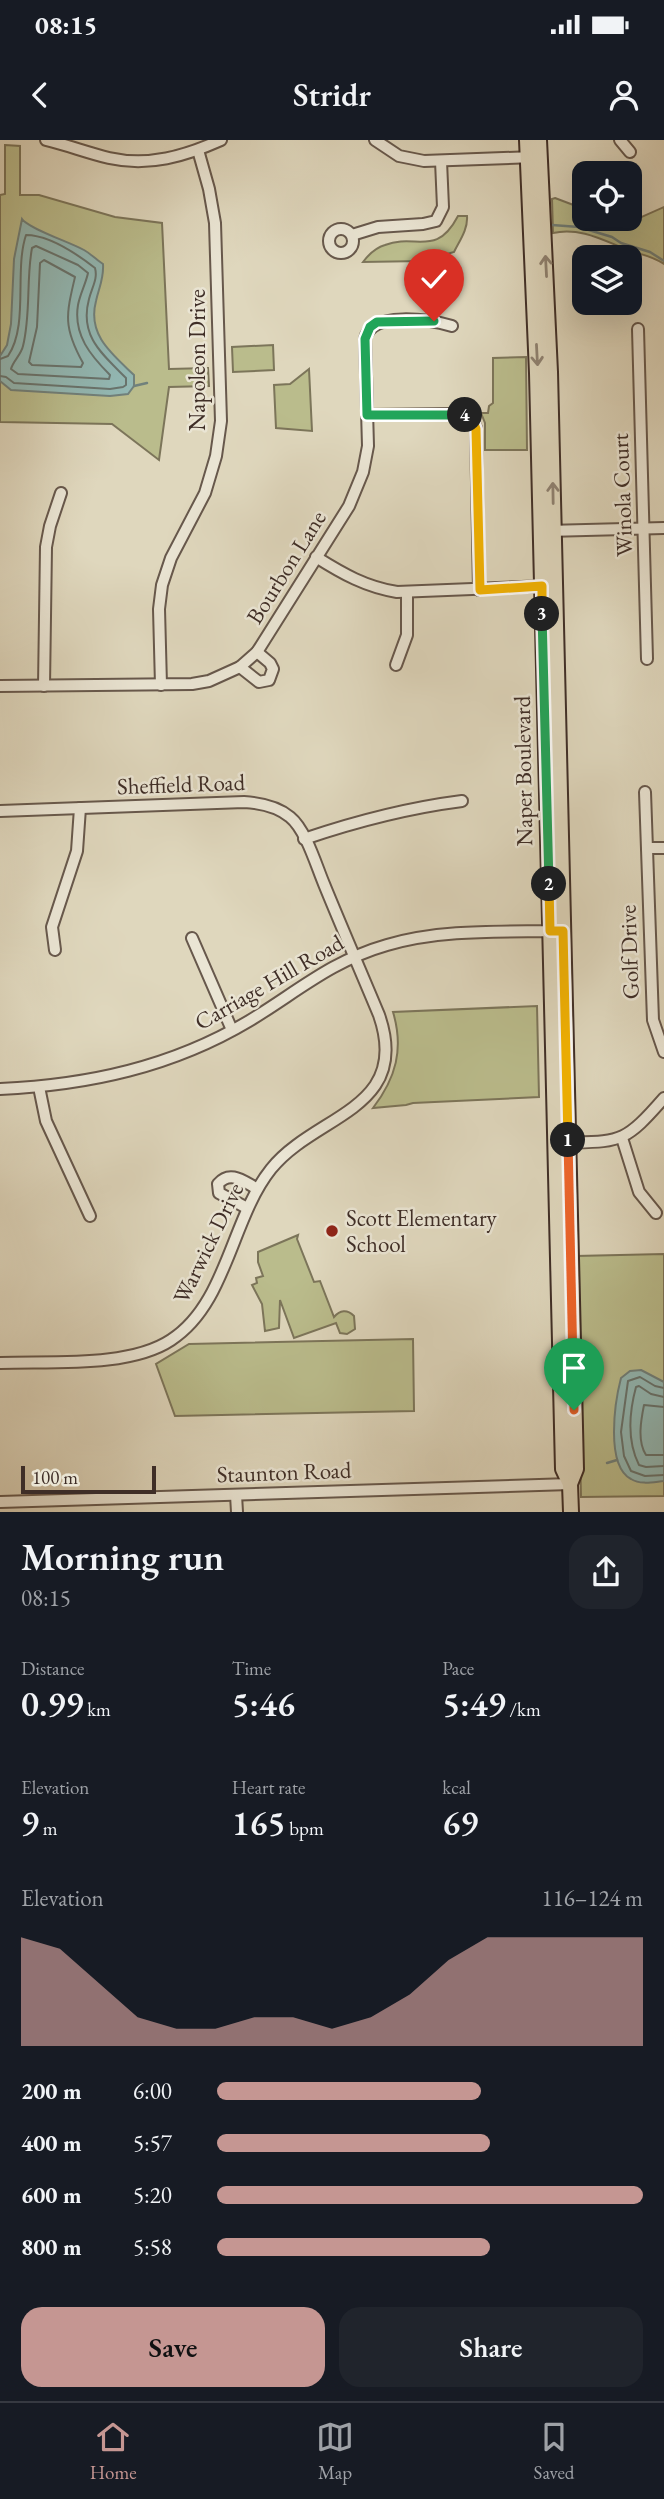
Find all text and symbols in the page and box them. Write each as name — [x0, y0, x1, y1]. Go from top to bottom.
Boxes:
text: 08:15 — [35, 8, 97, 42]
text: Stridr — [293, 74, 371, 116]
icon: back — [21, 76, 59, 114]
icon: person — [605, 76, 643, 114]
map controls — [572, 161, 642, 315]
button: locate — [572, 161, 642, 231]
button: layers — [572, 245, 642, 315]
pin — [404, 249, 464, 321]
one-way arrow — [539, 255, 552, 278]
icon: check — [415, 260, 453, 298]
street label: Napoleon Drive — [182, 289, 212, 431]
one-way arrow — [530, 343, 543, 366]
pin: 4 — [448, 398, 482, 432]
text: 4 — [459, 402, 470, 427]
street label: Winola Court — [605, 432, 639, 557]
one-way arrow — [546, 482, 559, 505]
street label: Bourbon Lane — [239, 505, 333, 629]
pin: 3 — [524, 596, 560, 631]
text: 3 — [536, 601, 547, 626]
street label: Naper Boulevard — [507, 695, 539, 846]
street label: Sheffield Road — [116, 767, 246, 801]
pin: 2 — [532, 866, 566, 902]
text: 2 — [543, 871, 554, 896]
street label: Golf Drive — [612, 904, 646, 1000]
street label: Carriage Hill Road — [189, 927, 349, 1037]
pin: 1 — [550, 1122, 586, 1158]
text: 1 — [562, 1127, 573, 1152]
street label: Warwick Drive — [166, 1178, 250, 1308]
place label: Scott Elementary School — [346, 1203, 498, 1259]
marker: Scott Elementary School — [324, 1223, 340, 1239]
pin — [544, 1338, 604, 1410]
icon: arrive — [555, 1349, 593, 1387]
street label: Staunton Road — [216, 1455, 352, 1489]
scale bar — [21, 1463, 156, 1495]
text: 100 m — [32, 1465, 78, 1490]
text: Morning run — [21, 1532, 224, 1581]
button: share — [569, 1535, 643, 1609]
text: 08:15 — [21, 1583, 71, 1613]
text: Distance — [21, 1656, 84, 1681]
text: Time — [232, 1656, 271, 1681]
text: Pace — [442, 1656, 474, 1681]
text: 0.99 — [21, 1681, 83, 1726]
text: 5:46 — [232, 1681, 295, 1726]
text: 5:49 — [442, 1681, 506, 1726]
text: km — [83, 1697, 111, 1722]
text: /km — [506, 1697, 541, 1722]
text: Elevation — [21, 1775, 89, 1800]
text: Heart rate — [232, 1775, 305, 1800]
text: kcal — [442, 1775, 471, 1800]
text: 9 — [21, 1800, 39, 1845]
text: 165 — [232, 1800, 286, 1845]
text: 69 — [442, 1800, 478, 1845]
text: m — [39, 1816, 58, 1841]
text: bpm — [286, 1816, 324, 1841]
text: Elevation — [21, 1883, 104, 1913]
text: 116–124 m — [542, 1883, 643, 1913]
text: 200 m — [21, 2076, 82, 2106]
text: 6:00 — [133, 2076, 172, 2106]
text: 400 m — [21, 2128, 82, 2158]
text: 5:57 — [133, 2128, 172, 2158]
text: 600 m — [21, 2180, 82, 2210]
text: 5:20 — [133, 2180, 172, 2210]
text: 800 m — [21, 2232, 82, 2262]
text: 5:58 — [133, 2232, 172, 2262]
button: Save — [21, 2307, 325, 2387]
button: Share — [339, 2307, 643, 2387]
tab: Home — [90, 2418, 137, 2485]
tab: Map — [316, 2418, 354, 2485]
tab: Saved — [534, 2418, 574, 2485]

